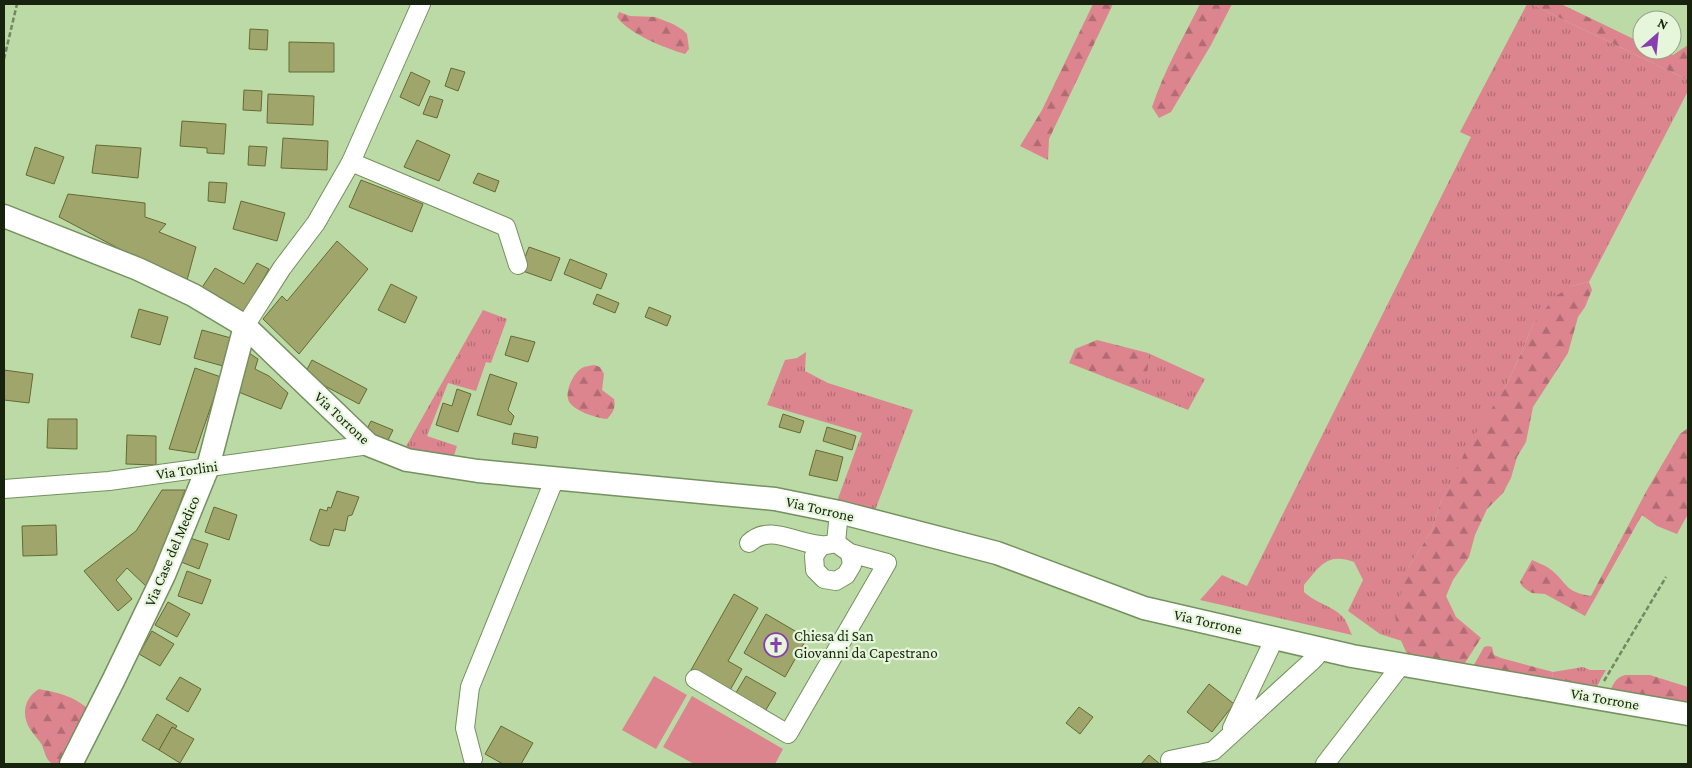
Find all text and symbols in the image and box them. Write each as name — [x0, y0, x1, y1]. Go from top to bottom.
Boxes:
north arrow — [1632, 10, 1682, 60]
text: N — [1655, 14, 1671, 33]
street label: Via Torrone — [311, 388, 373, 448]
street label: Via Torlini — [155, 458, 219, 482]
street label: Via Case del Medico — [141, 493, 203, 609]
street label: Via Torrone — [784, 493, 856, 525]
street label: Via Torrone — [1172, 606, 1244, 638]
place label: Chiesa di San Giovanni da Capestrano — [794, 628, 938, 662]
church icon: Chiesa di San Giovanni da Capestrano — [763, 632, 789, 658]
street label: Via Torrone — [1569, 685, 1641, 713]

